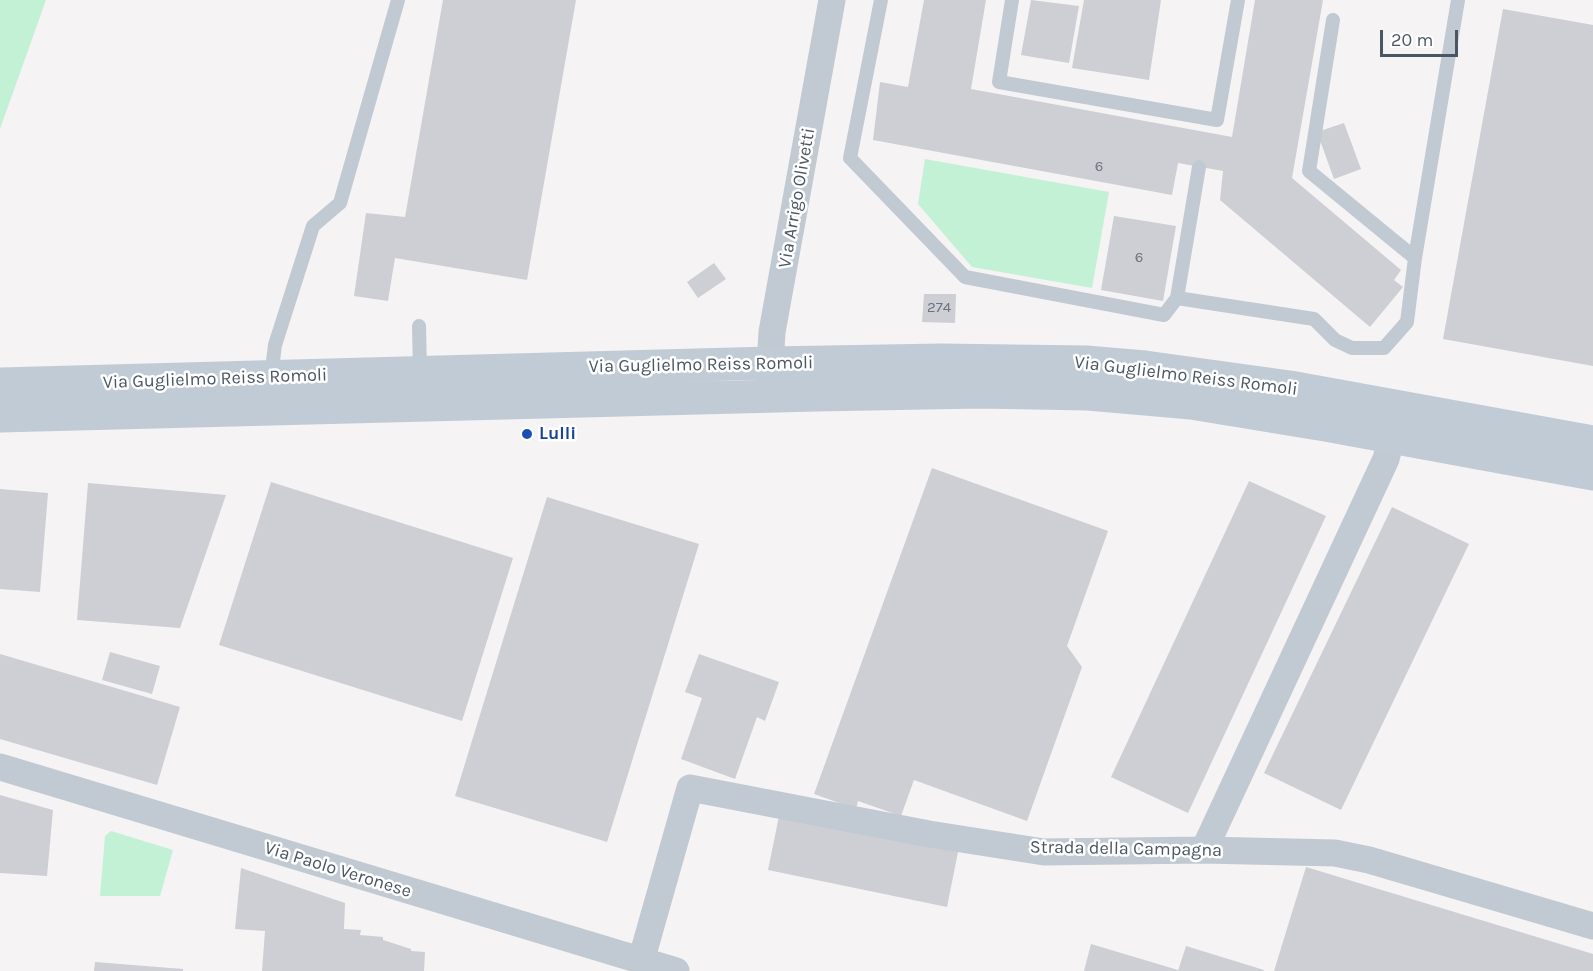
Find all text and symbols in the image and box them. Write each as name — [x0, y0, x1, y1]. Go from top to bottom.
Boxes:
scale bar — [1383, 18, 1461, 56]
text: 20 m — [1391, 29, 1433, 51]
street label: Via Arrigo Olivetti — [774, 126, 820, 270]
house number: 6 — [1095, 158, 1103, 176]
house number: 6 — [1135, 249, 1143, 267]
house number: 274 — [927, 299, 951, 317]
street label: Via Guglielmo Reiss Romoli — [588, 352, 814, 378]
street label: Via Guglielmo Reiss Romoli — [1073, 352, 1299, 400]
street label: Via Guglielmo Reiss Romoli — [102, 364, 328, 394]
place label: Lulli — [539, 423, 576, 445]
marker: Lulli — [520, 427, 534, 441]
street label: Via Paolo Veronese — [262, 837, 414, 903]
street label: Strada della Campagna — [1030, 837, 1222, 861]

